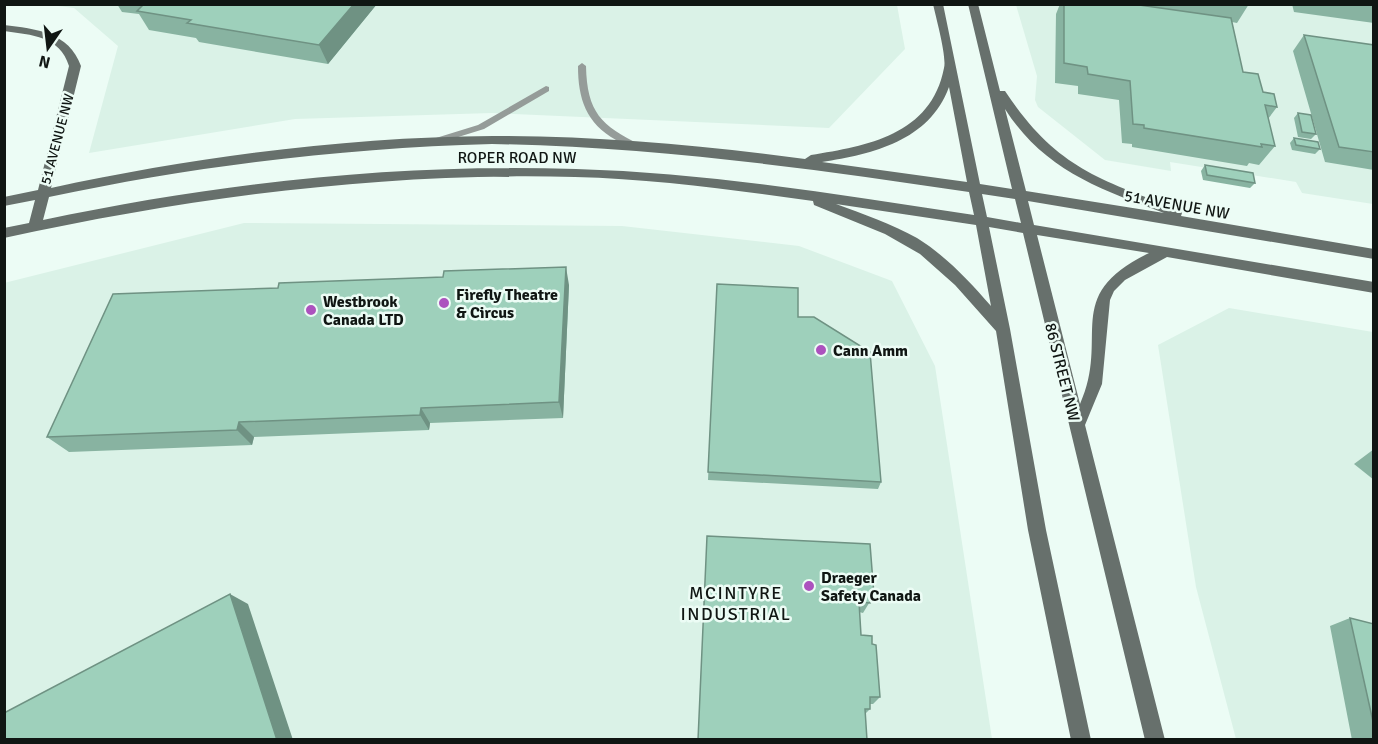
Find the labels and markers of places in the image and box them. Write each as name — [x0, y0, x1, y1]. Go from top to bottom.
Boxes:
place label: Firefly Theatre & Circus — [456, 285, 558, 323]
place label: Westbrook Canada LTD — [323, 292, 404, 330]
marker: Firefly Theatre & Circus — [437, 296, 451, 310]
marker: Westbrook Canada LTD — [304, 303, 318, 317]
place label: Cann Amm — [833, 341, 908, 361]
marker: Cann Amm — [814, 343, 828, 357]
place label: Draeger Safety Canada — [821, 568, 921, 606]
marker: Draeger Safety Canada — [802, 579, 816, 593]

